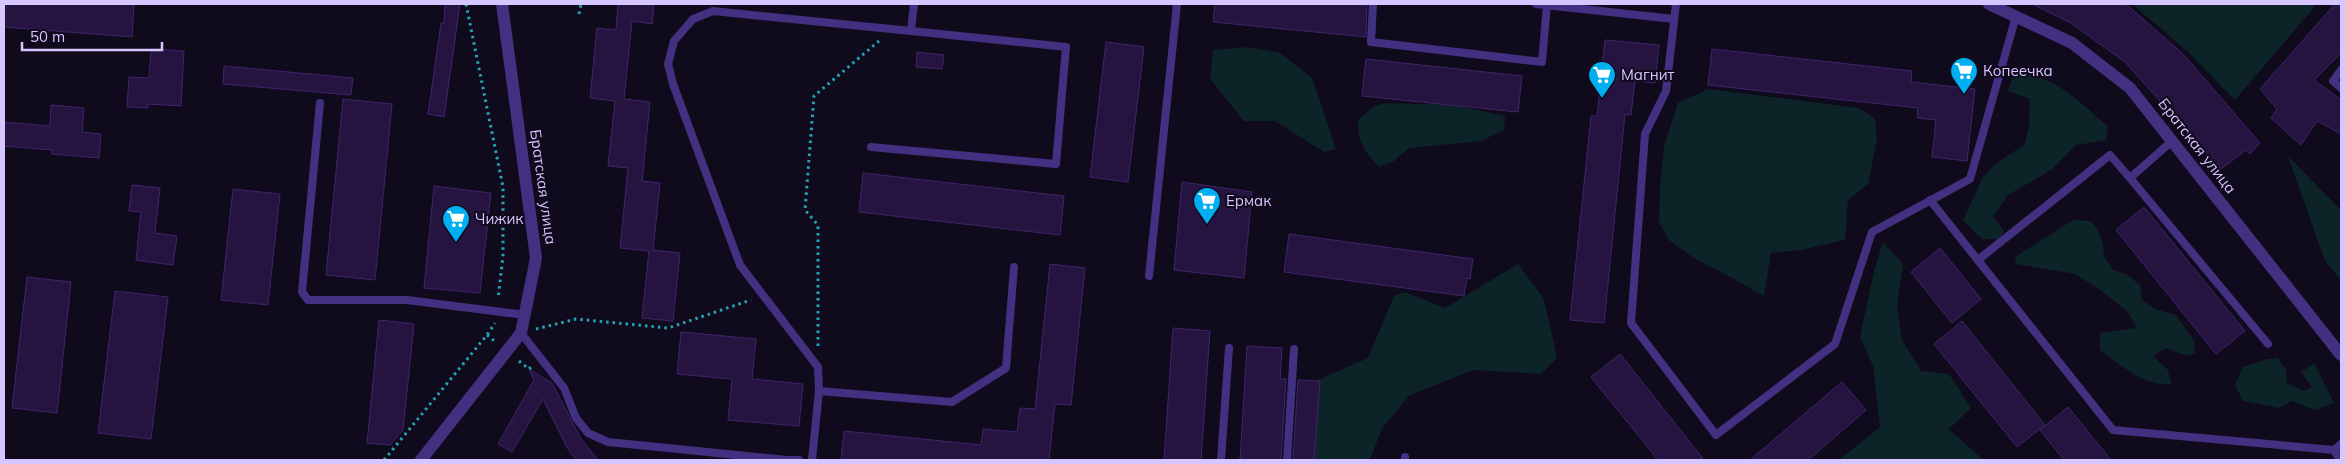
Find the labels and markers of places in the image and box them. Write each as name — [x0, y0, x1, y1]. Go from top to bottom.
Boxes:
supermarket icon: Копеечка — [1949, 56, 1979, 95]
supermarket icon: Магнит — [1587, 60, 1617, 99]
place label: Копеечка — [1983, 61, 2053, 80]
place label: Магнит — [1621, 65, 1675, 84]
supermarket icon: Ермак — [1192, 186, 1222, 225]
place label: Ермак — [1226, 191, 1272, 210]
supermarket icon: Чижик — [441, 204, 471, 243]
place label: Чижик — [475, 209, 524, 228]

